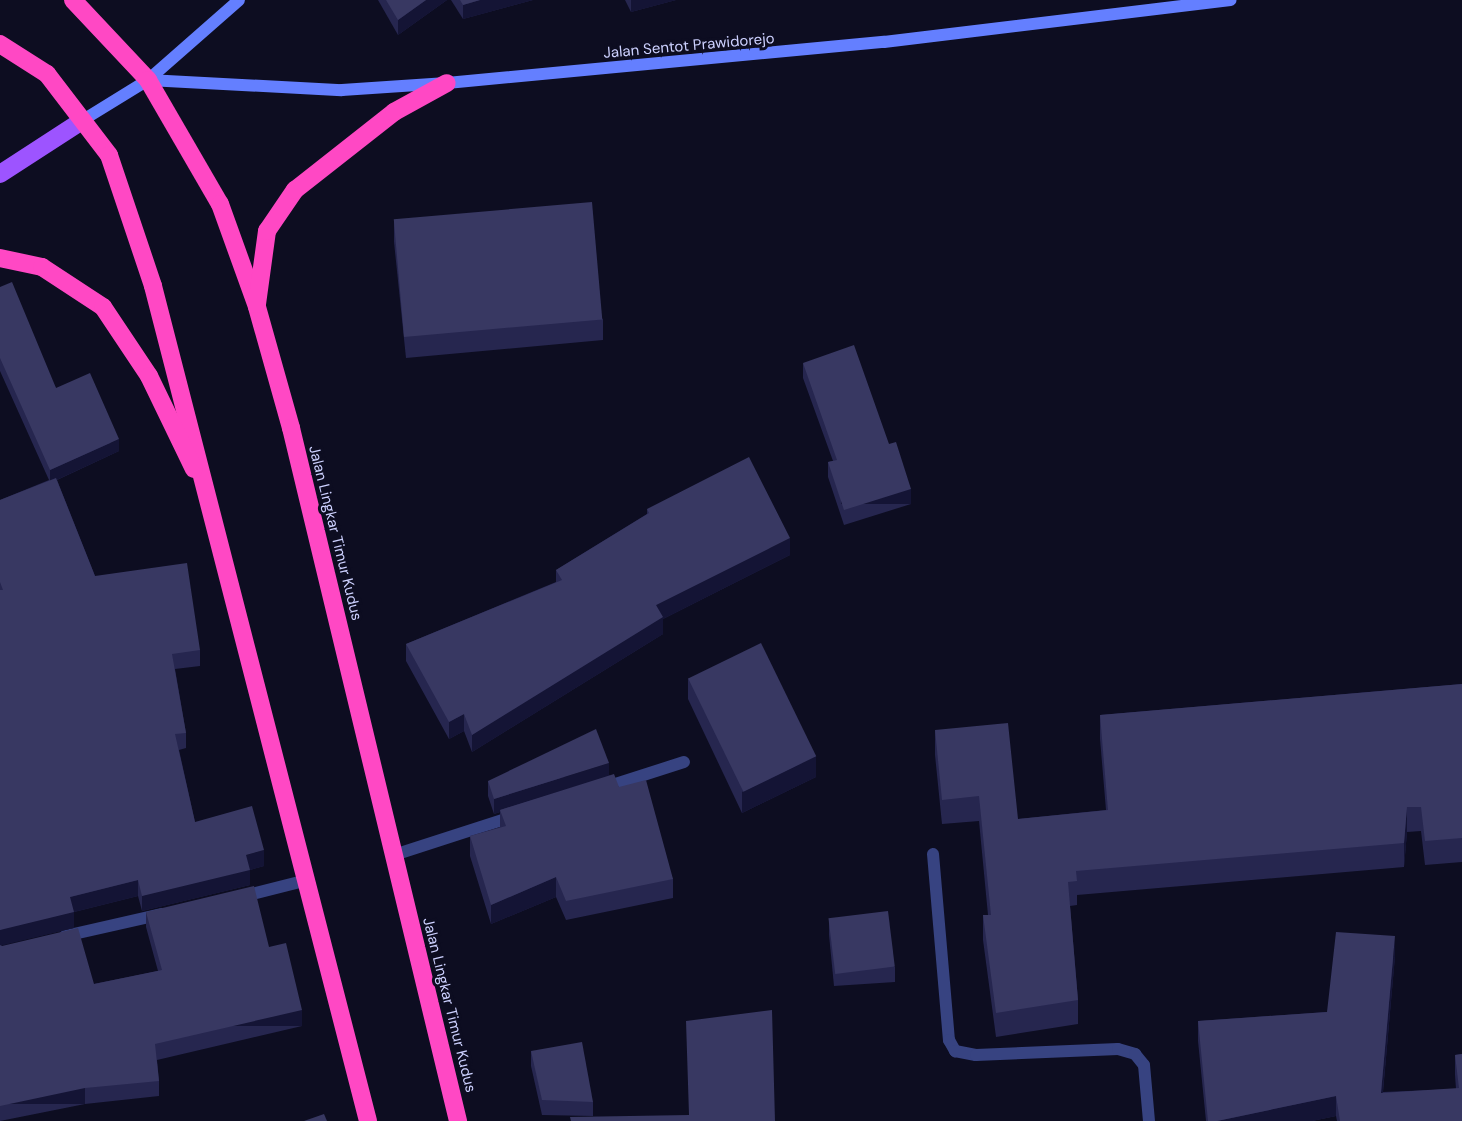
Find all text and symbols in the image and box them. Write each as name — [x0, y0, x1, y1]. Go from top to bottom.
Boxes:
street label: Jalan Sentot Prawidorejo — [603, 30, 775, 62]
street label: Jalan Lingkar Timur Kudus — [305, 444, 365, 622]
street label: Jalan Lingkar Timur Kudus — [419, 916, 479, 1094]

